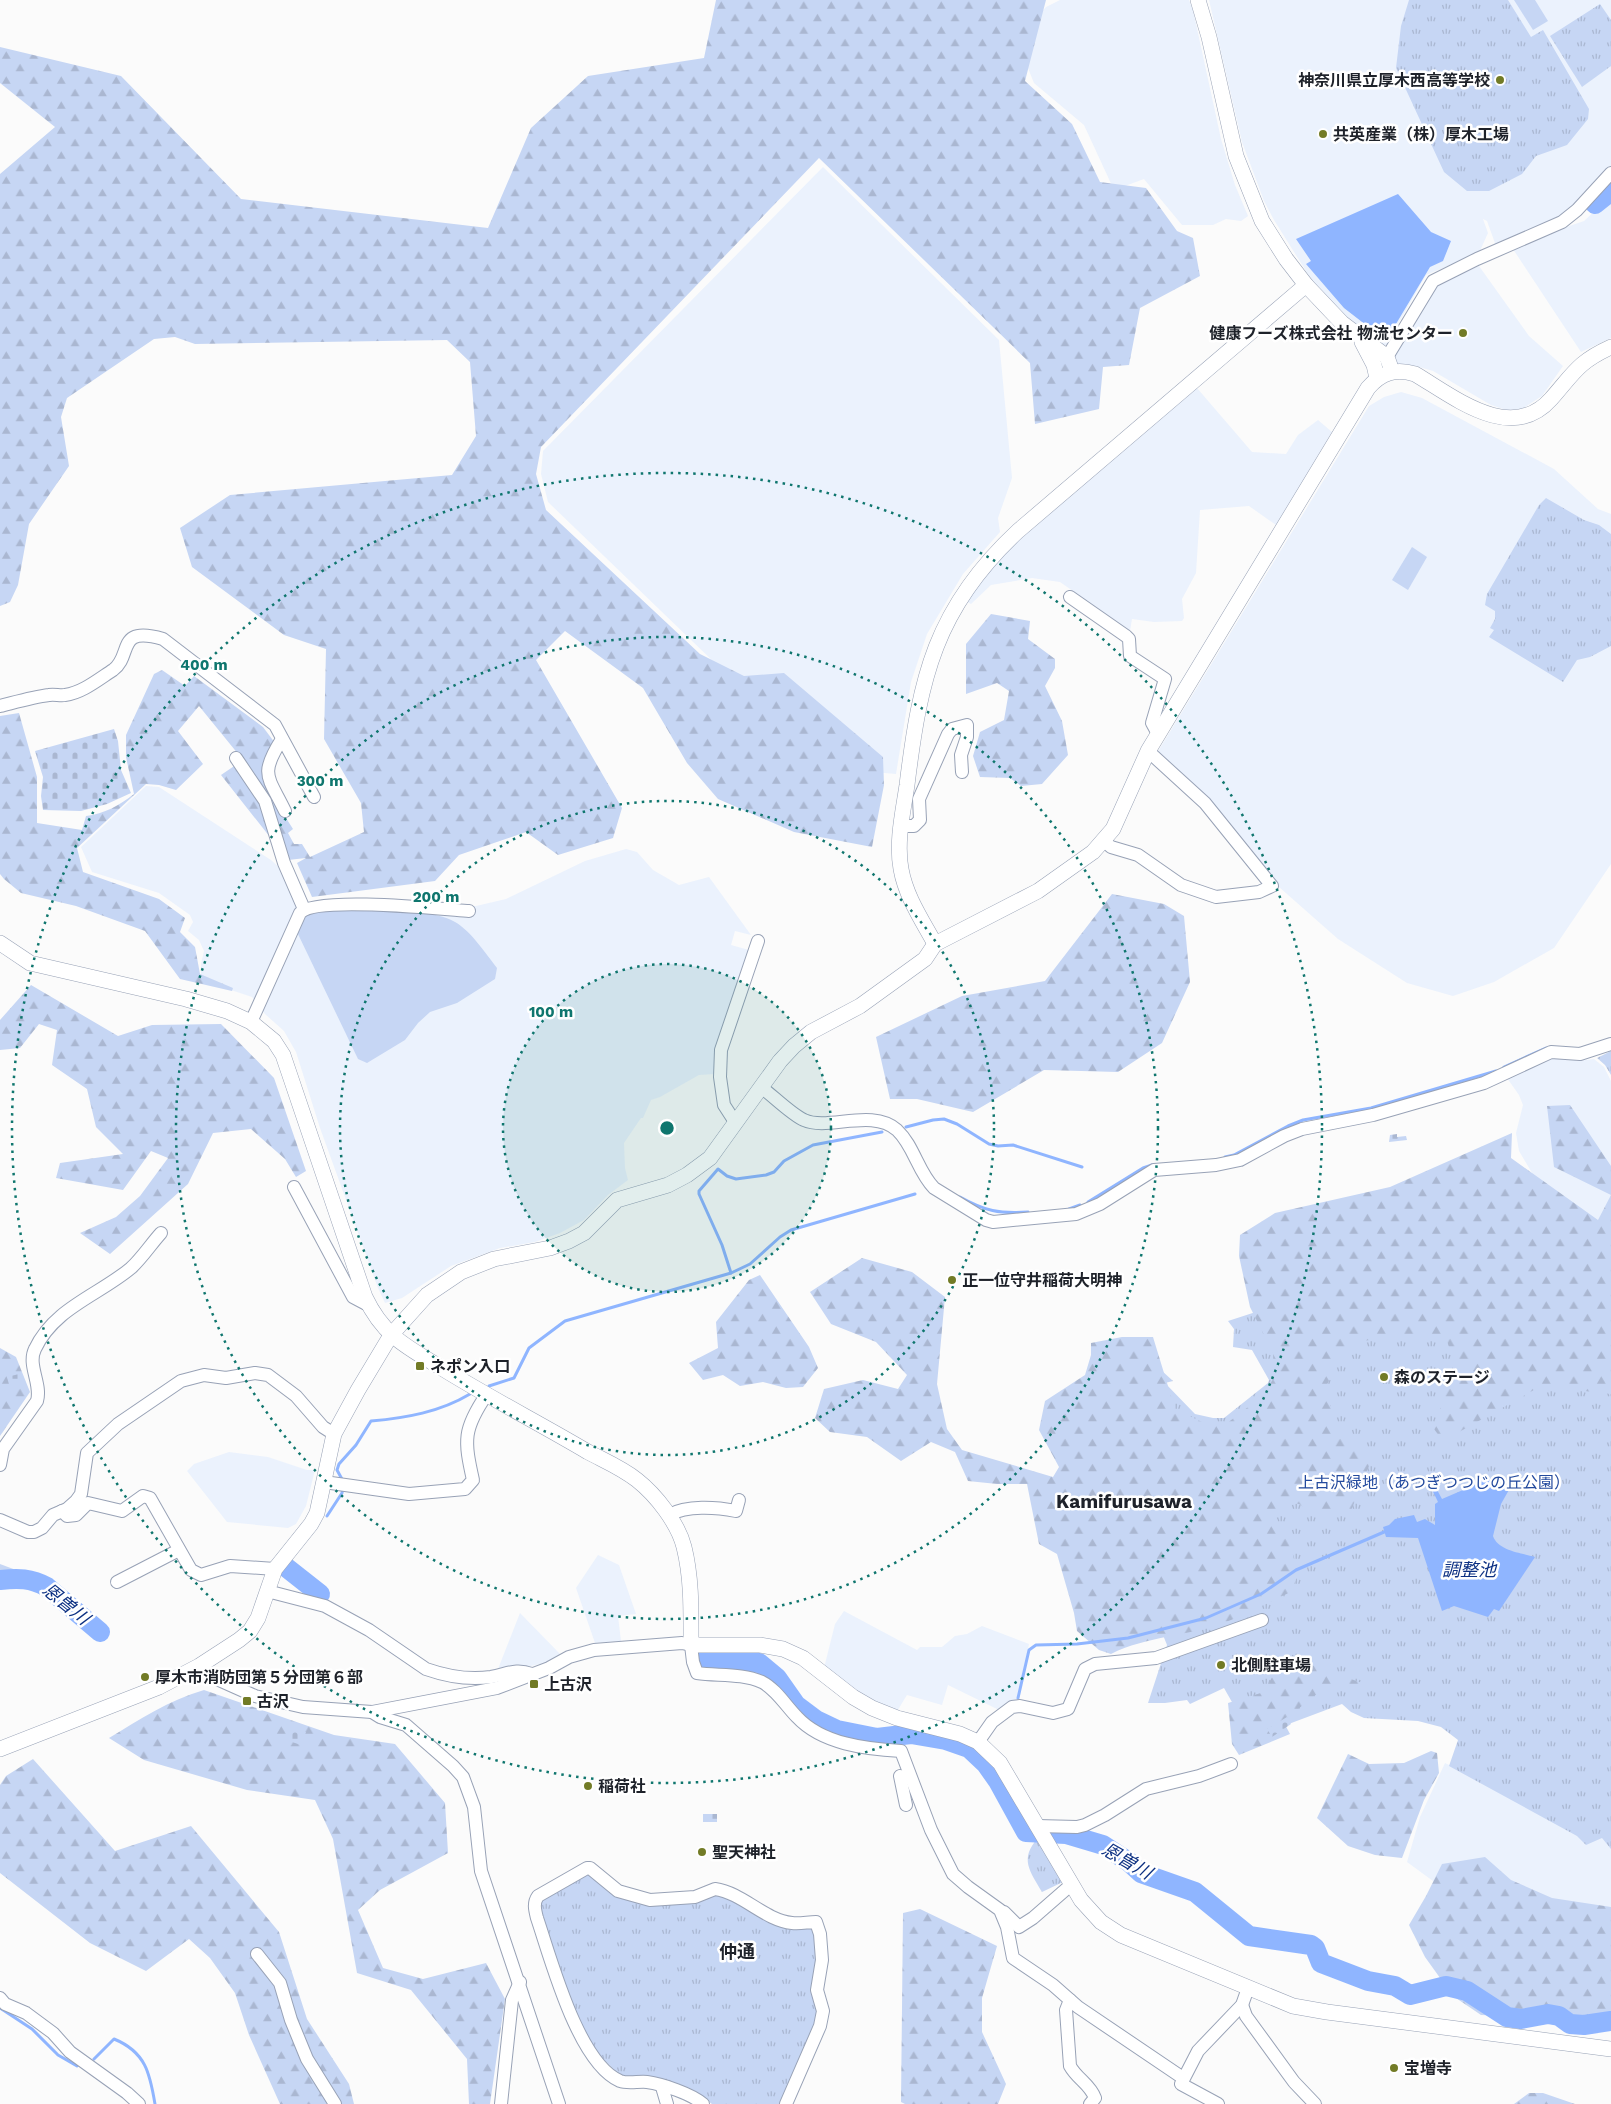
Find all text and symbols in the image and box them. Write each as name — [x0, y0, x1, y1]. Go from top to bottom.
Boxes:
place label: 神奈川県立厚木西高等学校 — [1298, 71, 1490, 90]
marker: 神奈川県立厚木西高等学校 — [1494, 74, 1506, 86]
place label: 共英産業（株）厚木工場 — [1333, 125, 1509, 144]
marker: 共英産業（株）厚木工場 — [1317, 128, 1329, 140]
place label: 健康フーズ株式会社 物流センター — [1209, 324, 1453, 343]
marker: 健康フーズ株式会社 物流センター — [1457, 327, 1469, 339]
text: 400 m — [180, 656, 228, 674]
text: 300 m — [297, 772, 343, 790]
text: 200 m — [413, 888, 459, 906]
text: 100 m — [529, 1003, 573, 1021]
centre of rings — [658, 1119, 676, 1137]
place label: 正一位守井稲荷大明神 — [962, 1271, 1122, 1290]
marker: 正一位守井稲荷大明神 — [946, 1274, 958, 1286]
place label: ネポン入口 — [430, 1357, 510, 1376]
marker: ネポン入口 — [414, 1360, 426, 1372]
place label: 森のステージ — [1394, 1368, 1490, 1387]
marker: 森のステージ — [1378, 1371, 1390, 1383]
park label: 上古沢緑地（あつぎつつじの丘公園） — [1298, 1473, 1570, 1492]
district label: Kamifurusawa — [1056, 1490, 1192, 1513]
water label: 調整池 — [1442, 1559, 1498, 1580]
water label: 恩曽川 — [39, 1578, 95, 1630]
place label: 北側駐車場 — [1231, 1656, 1311, 1675]
marker: 北側駐車場 — [1215, 1659, 1227, 1671]
place label: 厚木市消防団第５分団第６部 — [155, 1668, 363, 1687]
marker: 厚木市消防団第５分団第６部 — [139, 1671, 151, 1683]
place label: 上古沢 — [544, 1675, 592, 1694]
marker: 上古沢 — [528, 1678, 540, 1690]
place label: 古沢 — [257, 1692, 289, 1711]
marker: 古沢 — [241, 1695, 253, 1707]
place label: 稲荷社 — [598, 1777, 646, 1796]
marker: 稲荷社 — [582, 1780, 594, 1792]
water label: 恩曽川 — [1099, 1838, 1158, 1884]
place label: 聖天神社 — [712, 1843, 776, 1862]
marker: 聖天神社 — [696, 1846, 708, 1858]
district label: 仲通 — [719, 1941, 755, 1962]
place label: 宝増寺 — [1404, 2059, 1452, 2078]
marker: 宝増寺 — [1388, 2062, 1400, 2074]

